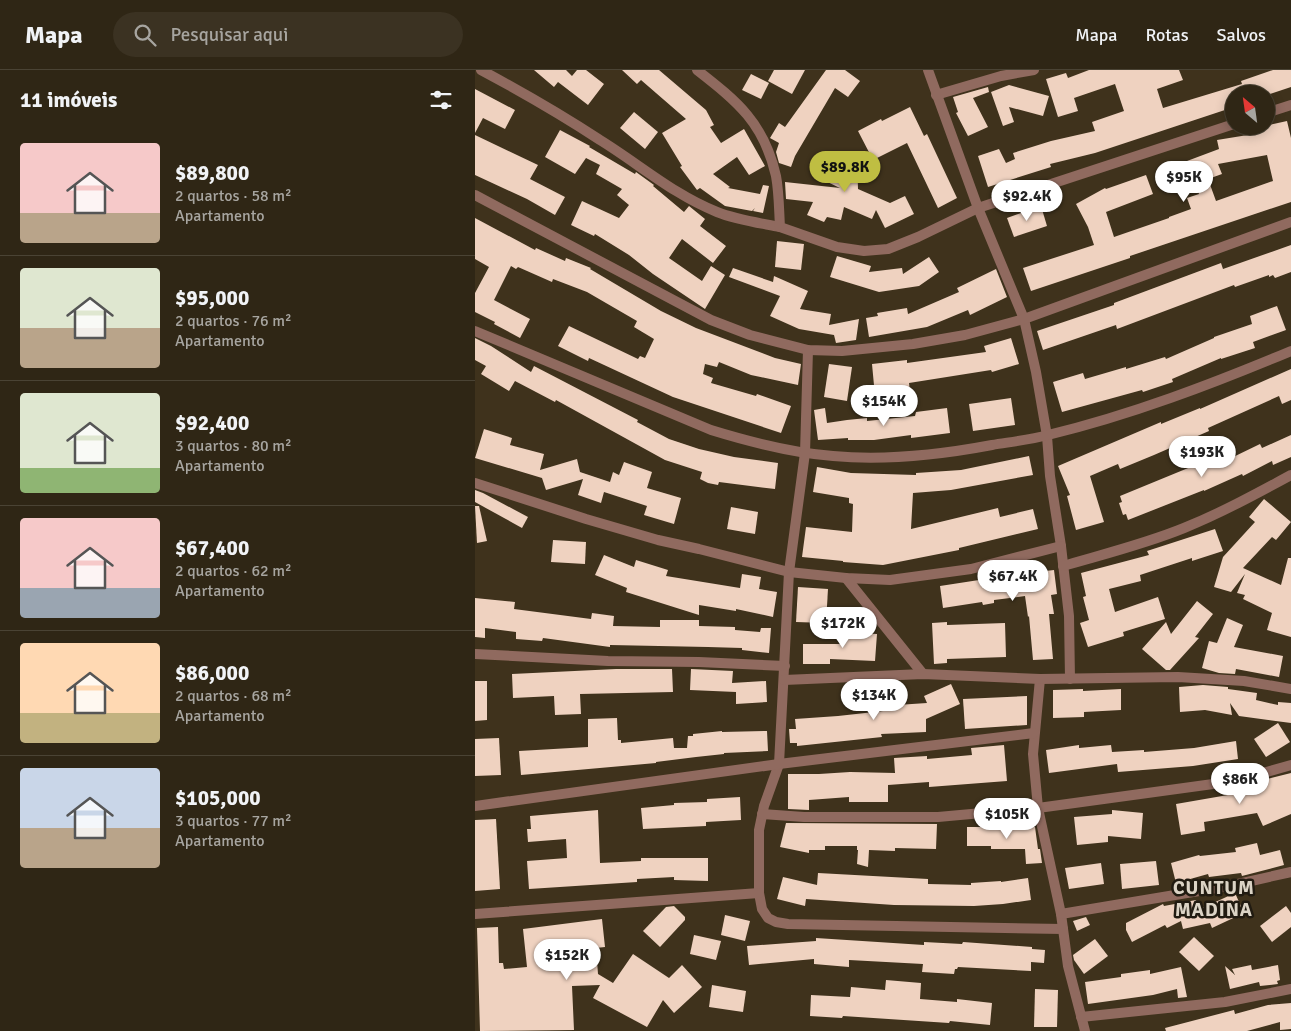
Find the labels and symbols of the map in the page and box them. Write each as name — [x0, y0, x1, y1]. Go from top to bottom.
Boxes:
north arrow — [1225, 85, 1275, 135]
pin: $89.8K — [804, 150, 886, 193]
pin: $95K — [1154, 160, 1214, 203]
pin: $92.4K — [986, 180, 1068, 222]
pin: $154K — [849, 384, 919, 427]
pin: $193K — [1167, 436, 1237, 478]
pin: $67.4K — [972, 560, 1054, 602]
pin: $172K — [808, 606, 878, 649]
pin: $134K — [839, 678, 909, 721]
pin: $86K — [1210, 762, 1270, 805]
pin: $105K — [972, 798, 1042, 840]
district label: CUNTUM MADINA — [1173, 876, 1255, 922]
pin: $152K — [532, 938, 602, 981]

